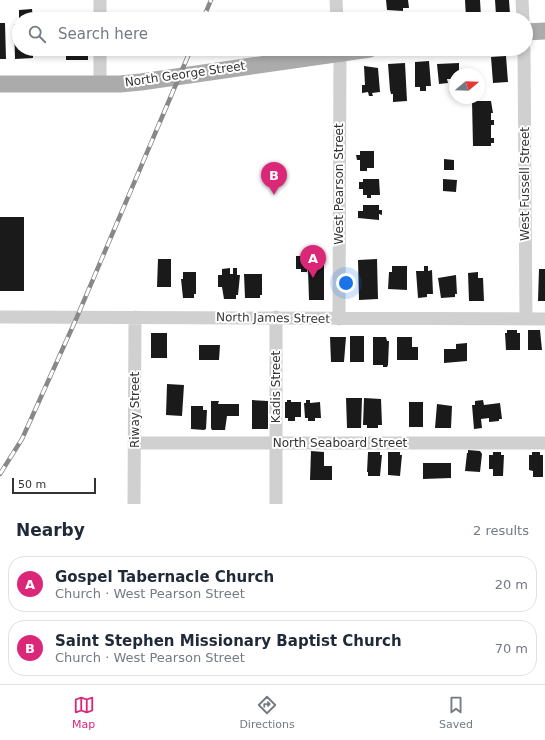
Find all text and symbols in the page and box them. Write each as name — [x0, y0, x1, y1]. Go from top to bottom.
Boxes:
search box — [12, 12, 533, 56]
icon: search — [26, 23, 48, 45]
text: Search here — [58, 25, 148, 43]
street label: North George Street — [124, 59, 246, 89]
north arrow — [449, 68, 485, 104]
street label: West Pearson Street — [332, 123, 346, 245]
street label: West Fussell Street — [518, 127, 532, 241]
pin: B — [261, 162, 287, 195]
pin: A — [300, 245, 326, 278]
your location — [336, 273, 356, 293]
street label: North James Street — [216, 310, 330, 326]
street label: Kadis Street — [269, 350, 283, 423]
street label: Riway Street — [128, 372, 142, 448]
street label: North Seaboard Street — [273, 436, 408, 450]
scale bar — [12, 476, 96, 495]
text: 50 m — [18, 478, 46, 491]
text: Nearby — [16, 520, 85, 540]
text: 2 results — [473, 523, 529, 538]
text: Gospel Tabernacle Church — [55, 568, 274, 586]
text: A — [25, 577, 35, 592]
text: 20 m — [495, 577, 528, 592]
text: Church · West Pearson Street — [55, 586, 245, 601]
text: Saint Stephen Missionary Baptist Church — [55, 632, 402, 650]
text: B — [25, 641, 35, 656]
text: 70 m — [495, 641, 528, 656]
text: Church · West Pearson Street — [55, 650, 245, 665]
tab: Map — [72, 694, 95, 731]
tab: Directions — [239, 694, 295, 731]
tab: Saved — [439, 694, 473, 731]

